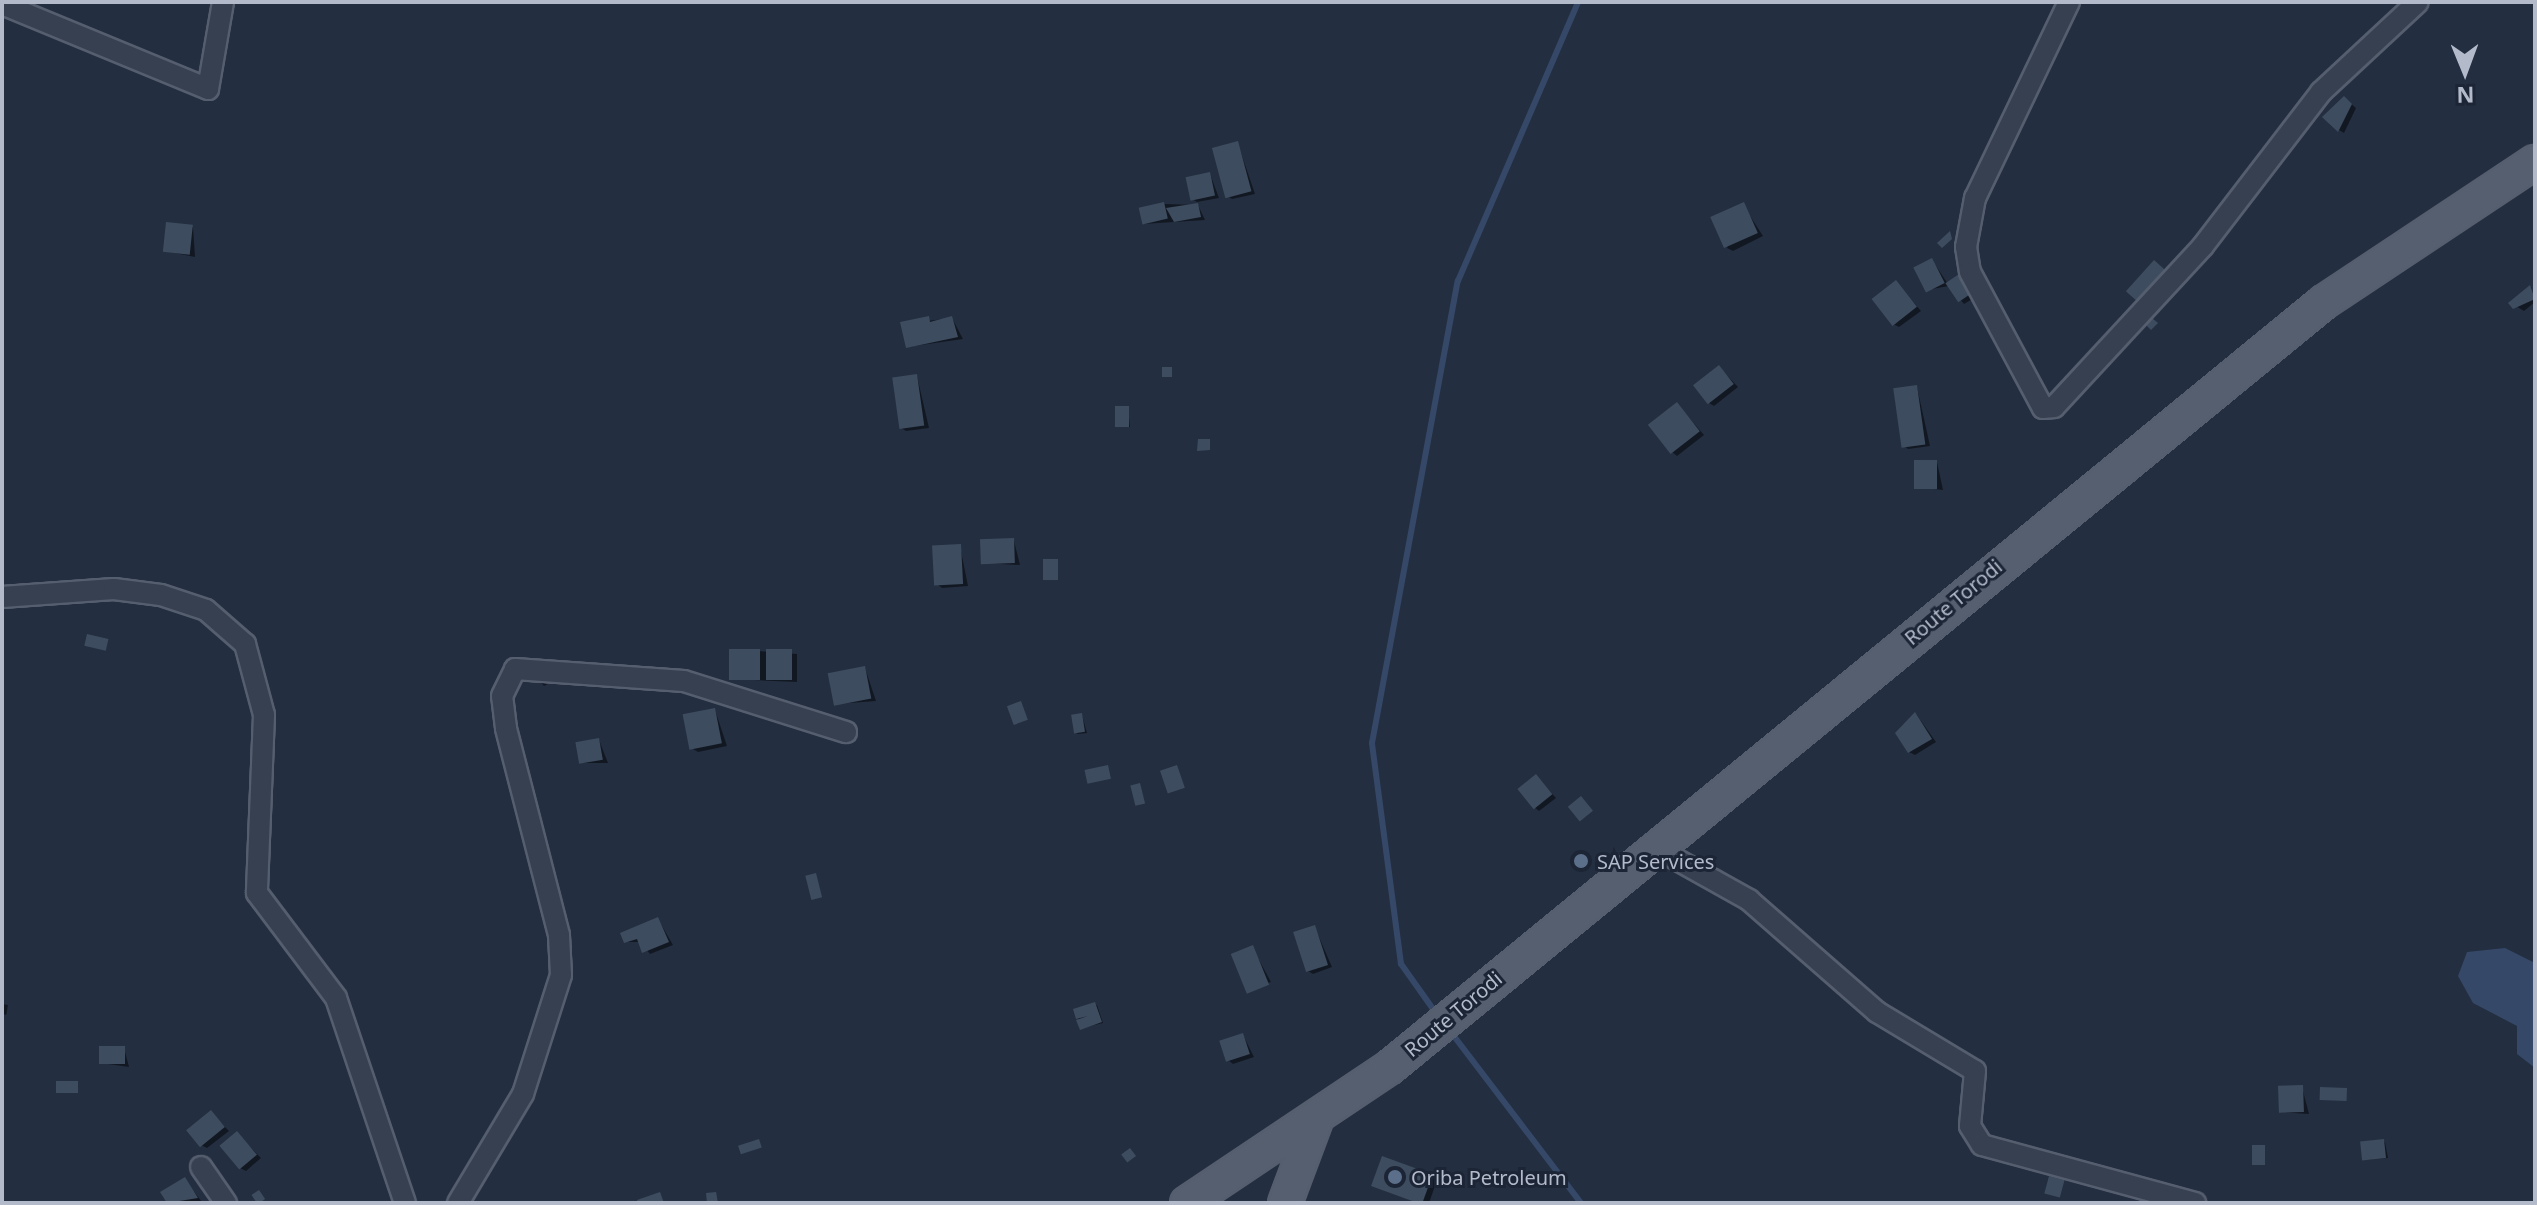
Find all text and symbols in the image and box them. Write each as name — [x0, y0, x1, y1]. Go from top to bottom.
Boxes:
north arrow — [2425, 32, 2505, 112]
text: N — [2456, 81, 2475, 111]
street label: Route Torodi — [1899, 554, 2007, 650]
place label: SAP Services — [1597, 849, 1714, 873]
marker: SAP Services — [1572, 852, 1590, 870]
street label: Route Torodi — [1399, 966, 1507, 1062]
place label: Oriba Petroleum — [1411, 1165, 1567, 1189]
marker: Oriba Petroleum — [1386, 1168, 1404, 1186]

